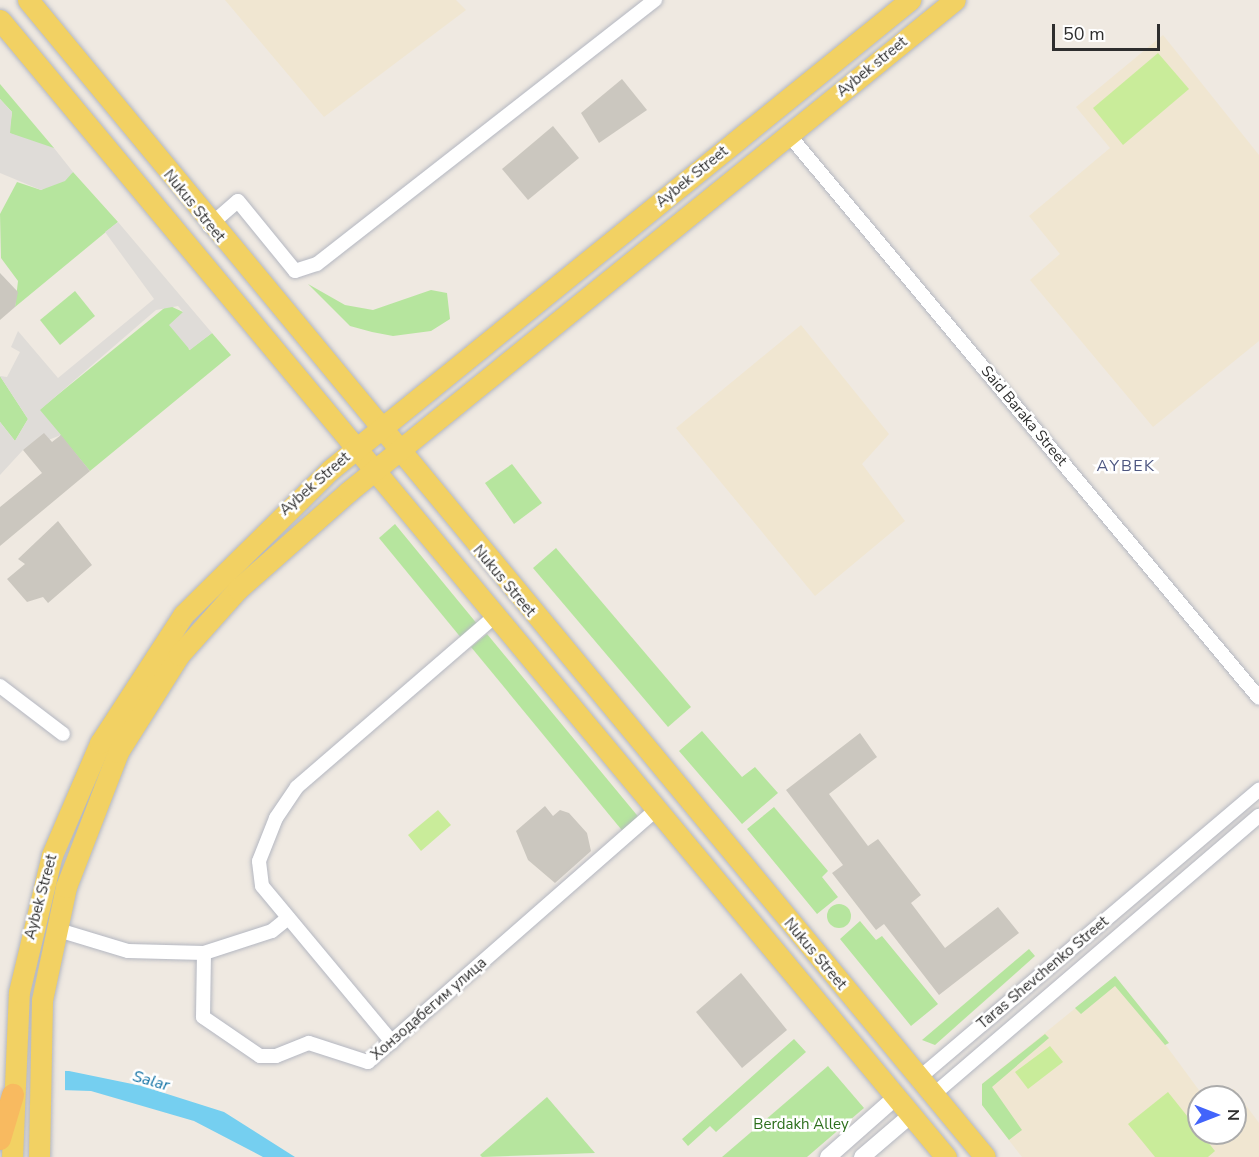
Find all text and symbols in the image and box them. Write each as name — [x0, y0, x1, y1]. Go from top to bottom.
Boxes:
scale bar — [1055, 12, 1163, 50]
text: 50 m — [1063, 22, 1105, 46]
street label: Aybek street — [833, 33, 911, 101]
street label: Aybek Street — [652, 143, 732, 211]
street label: Nukus Street — [159, 166, 229, 246]
street label: Said Baraka Street — [977, 362, 1071, 470]
street label: Aybek Street — [276, 449, 354, 519]
district label: АYBEK — [1096, 456, 1156, 476]
street label: Nukus Street — [469, 542, 539, 620]
street label: Aybek Street — [21, 853, 61, 941]
street label: Taras Shevchenko Street — [974, 913, 1112, 1033]
street label: Nukus Street — [780, 915, 850, 993]
street label: Хонзодабегим улица — [367, 954, 491, 1064]
water label: Salar — [130, 1067, 172, 1095]
north arrow — [1187, 1085, 1247, 1145]
text: N — [1222, 1109, 1244, 1121]
park label: Berdakh Alley — [753, 1116, 849, 1134]

